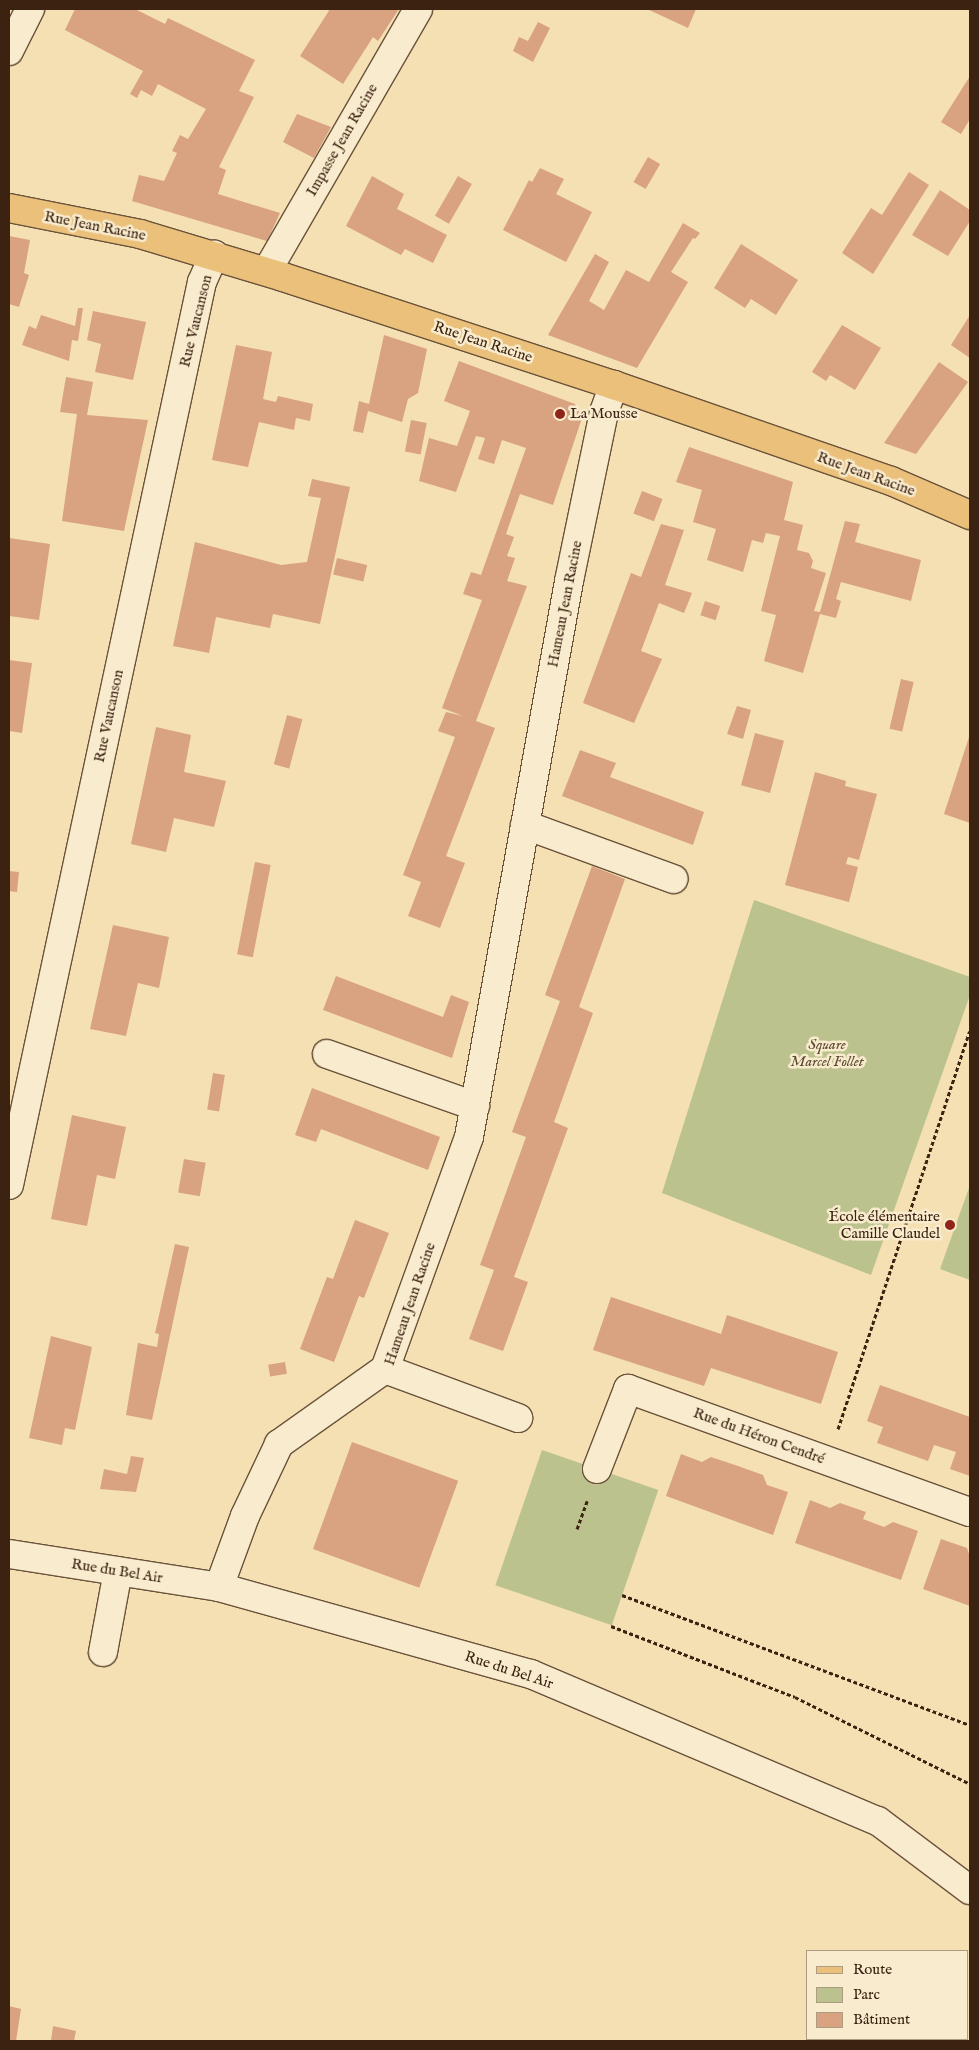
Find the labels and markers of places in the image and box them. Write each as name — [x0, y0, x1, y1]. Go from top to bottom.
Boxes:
place label: La Mousse — [570, 405, 638, 423]
marker: La Mousse — [554, 408, 566, 420]
place label: École élémentaire Camille Claudel — [829, 1207, 940, 1242]
marker: École élémentaire Camille Claudel — [944, 1219, 956, 1231]

